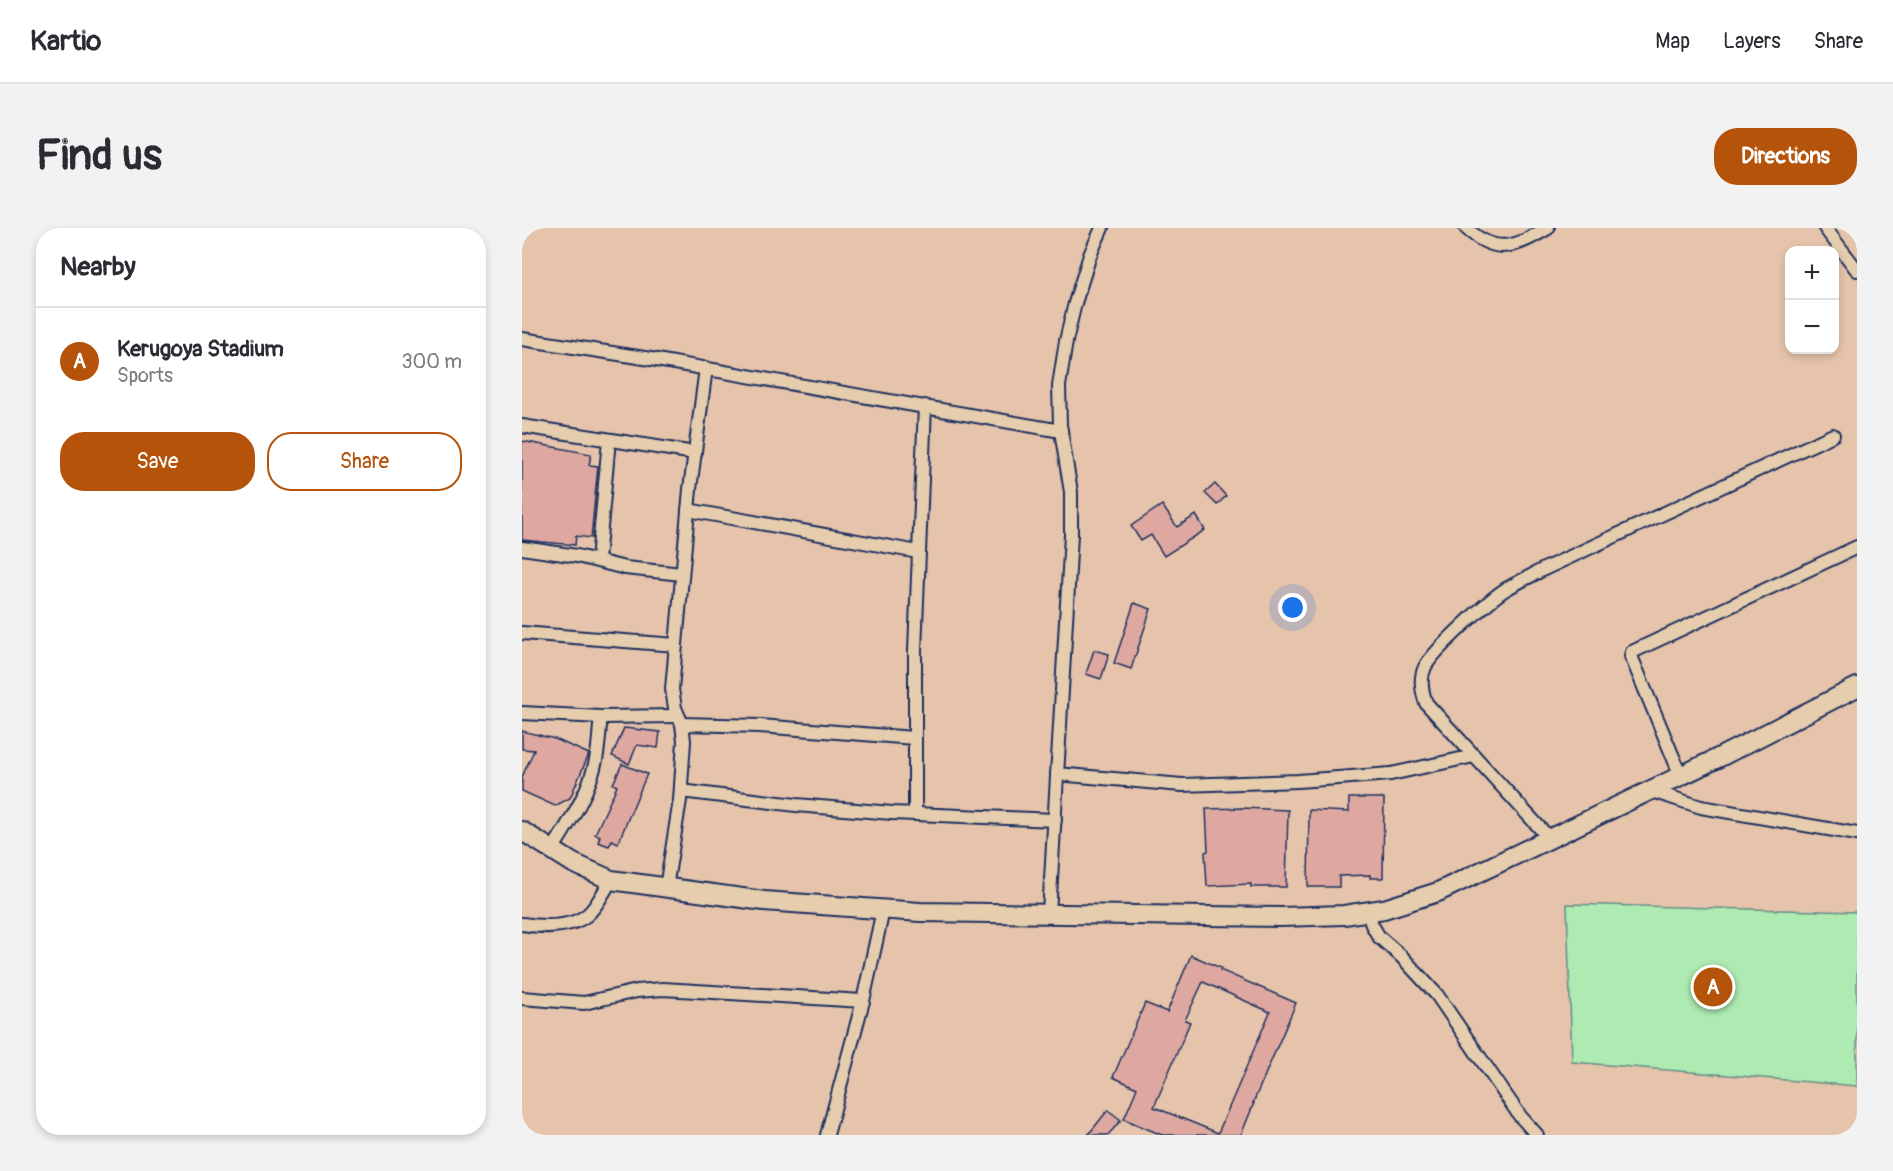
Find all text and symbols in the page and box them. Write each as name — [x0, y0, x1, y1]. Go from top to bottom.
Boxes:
text: Kartio — [30, 24, 101, 59]
text: Map — [1655, 28, 1690, 55]
text: Layers — [1723, 28, 1781, 55]
text: Share — [1814, 28, 1863, 55]
button: Directions — [1714, 128, 1857, 185]
text: Find us — [36, 130, 162, 182]
map controls — [1785, 246, 1839, 354]
button: + — [1785, 246, 1839, 300]
text: Nearby — [60, 251, 136, 283]
button: − — [1785, 300, 1839, 354]
text: Kerugoya Stadium — [117, 335, 284, 363]
text: A — [73, 349, 86, 374]
text: 300 m — [401, 349, 462, 374]
text: Sports — [117, 363, 173, 388]
button: Save — [60, 432, 255, 491]
button: Share — [267, 432, 462, 491]
your location — [1278, 593, 1307, 622]
pin: A — [1694, 964, 1732, 1010]

